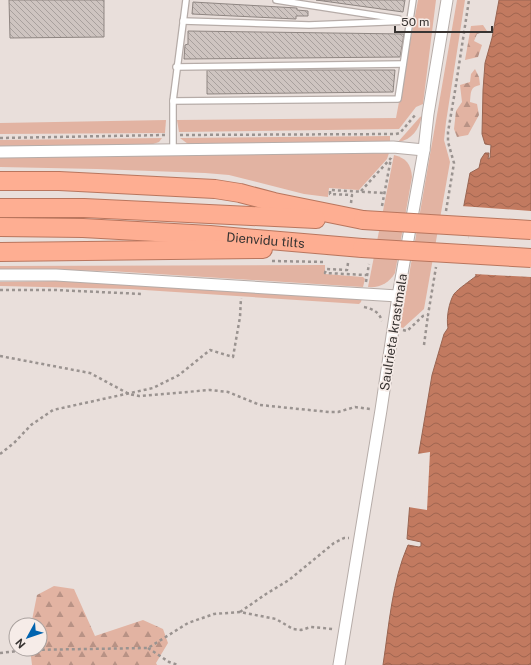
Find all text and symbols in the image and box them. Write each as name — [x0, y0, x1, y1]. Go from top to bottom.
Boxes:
scale bar — [395, 8, 492, 34]
text: 50 m — [401, 15, 429, 29]
street label: Dienvidu tilts — [226, 229, 305, 251]
street label: Saulrieta krastmala — [377, 272, 410, 392]
north arrow — [8, 617, 48, 657]
text: N — [13, 636, 28, 651]

